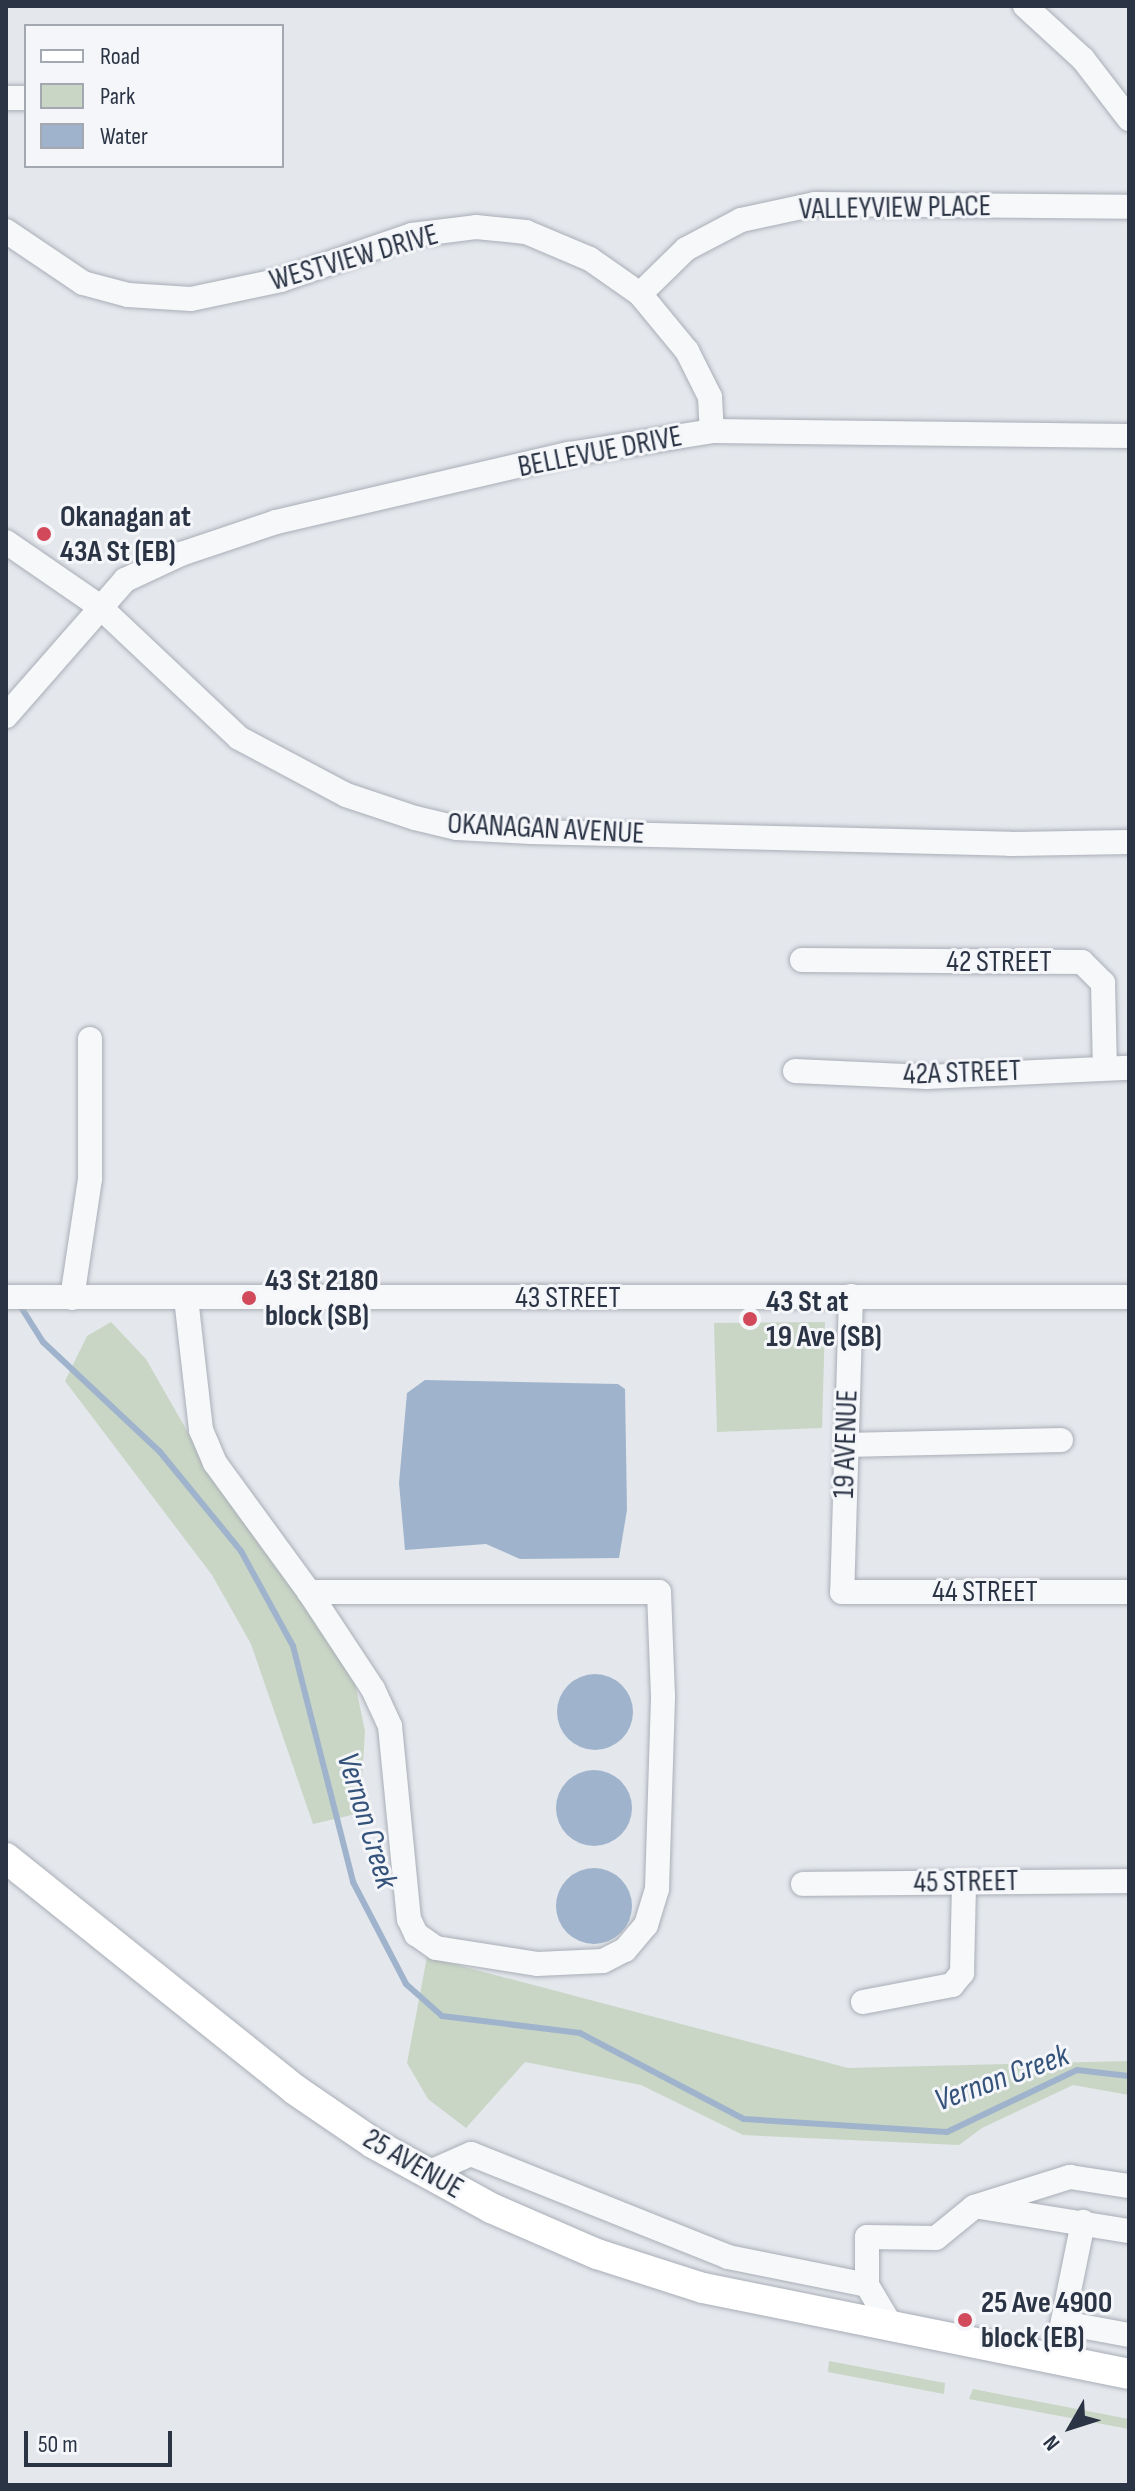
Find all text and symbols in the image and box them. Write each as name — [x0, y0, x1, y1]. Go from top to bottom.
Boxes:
legend — [24, 24, 284, 168]
text: Road — [100, 42, 140, 71]
text: Park — [100, 82, 135, 111]
text: Water — [100, 122, 148, 151]
street label: VALLEYVIEW PLACE — [798, 188, 992, 228]
street label: WESTVIEW DRIVE — [266, 217, 442, 299]
street label: BELLEVUE DRIVE — [515, 418, 685, 486]
place label: Okanagan at 43A St (EB) — [60, 499, 191, 570]
marker: Okanagan at 43A St (EB) — [35, 525, 53, 543]
street label: OKANAGAN AVENUE — [446, 806, 646, 852]
street label: 42 STREET — [946, 944, 1052, 980]
street label: 42A STREET — [902, 1053, 1022, 1093]
place label: 43 St 2180 block (SB) — [265, 1263, 379, 1334]
street label: 43 STREET — [515, 1280, 621, 1316]
place label: 43 St at 19 Ave (SB) — [766, 1284, 882, 1354]
marker: 43 St 2180 block (SB) — [240, 1289, 258, 1307]
marker: 43 St at 19 Ave (SB) — [741, 1310, 759, 1328]
street label: 19 AVENUE — [826, 1389, 866, 1499]
street label: 44 STREET — [932, 1574, 1038, 1610]
water label: Vernon Creek — [327, 1748, 405, 1894]
street label: 45 STREET — [913, 1863, 1019, 1901]
water label: Vernon Creek — [930, 2037, 1074, 2121]
street label: 25 AVENUE — [357, 2121, 469, 2207]
place label: 25 Ave 4900 block (EB) — [981, 2285, 1112, 2356]
marker: 25 Ave 4900 block (EB) — [956, 2311, 974, 2329]
north arrow — [1031, 2387, 1111, 2467]
scale bar — [28, 2415, 176, 2465]
text: N — [1038, 2429, 1066, 2455]
text: 50 m — [38, 2430, 78, 2459]

